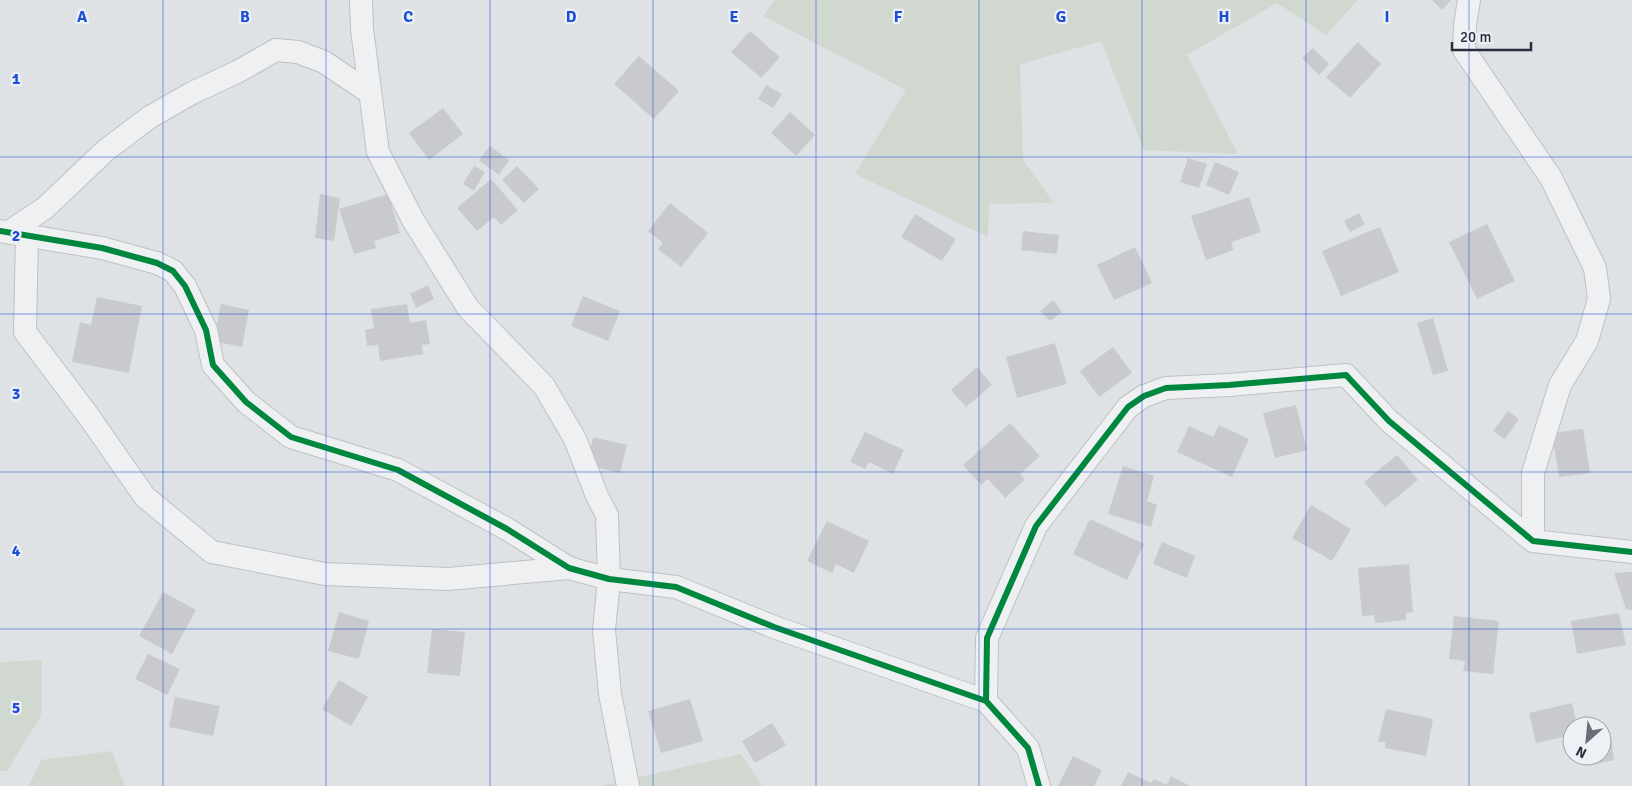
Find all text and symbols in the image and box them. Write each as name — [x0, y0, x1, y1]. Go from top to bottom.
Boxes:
text: A — [77, 7, 88, 27]
text: B — [240, 7, 250, 27]
text: C — [403, 7, 413, 27]
text: D — [566, 7, 577, 27]
text: E — [729, 7, 739, 27]
text: F — [894, 7, 903, 27]
text: G — [1056, 7, 1066, 27]
text: H — [1219, 7, 1229, 27]
text: I — [1384, 7, 1390, 27]
scale bar — [1452, 20, 1531, 52]
text: 20 m — [1460, 28, 1491, 46]
text: 1 — [12, 69, 21, 89]
text: 2 — [12, 226, 20, 246]
text: 3 — [12, 384, 20, 404]
text: 4 — [12, 541, 21, 561]
text: 5 — [12, 698, 20, 718]
north arrow — [1562, 716, 1612, 766]
text: N — [1573, 742, 1590, 762]

